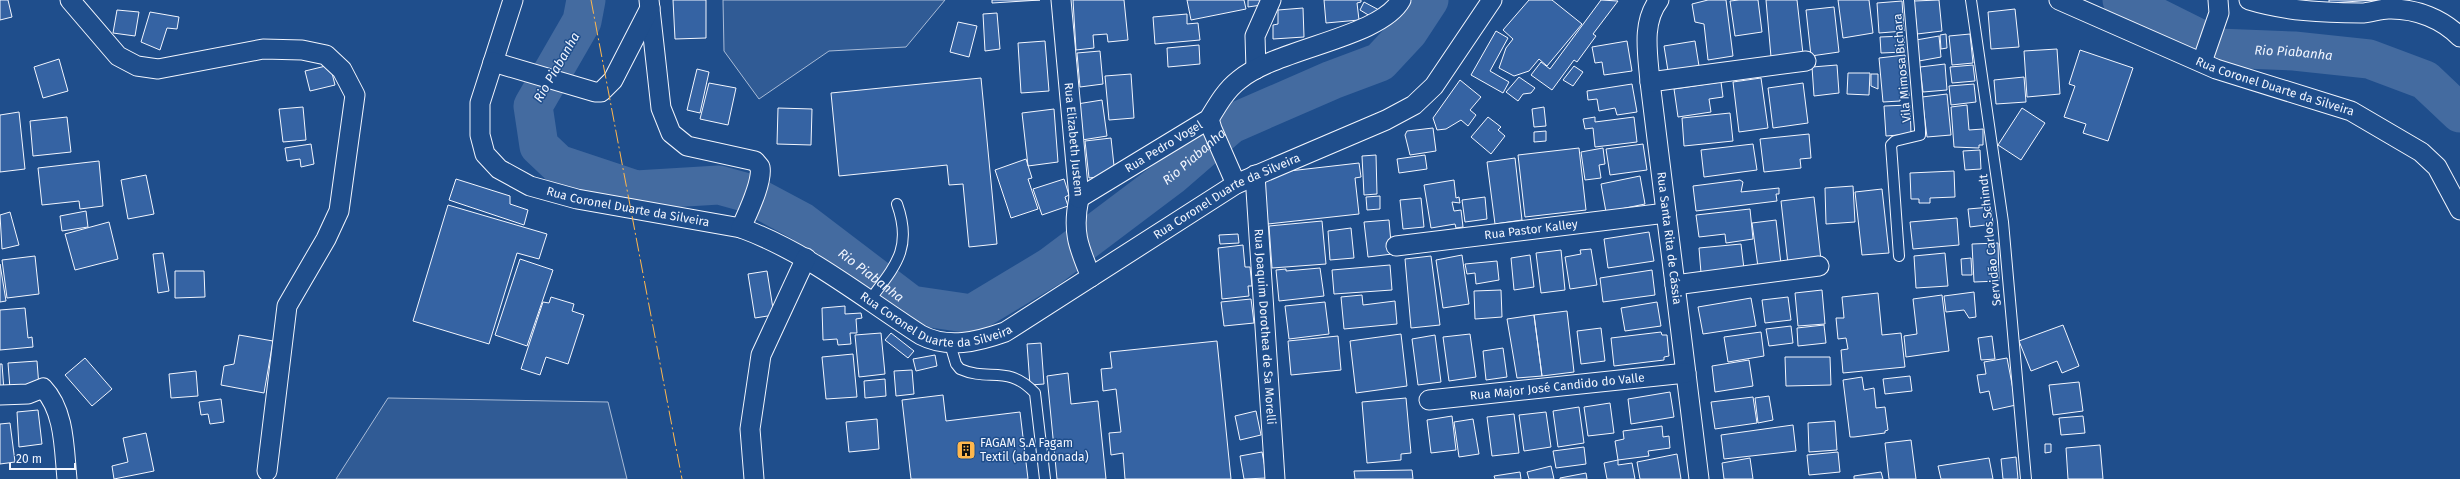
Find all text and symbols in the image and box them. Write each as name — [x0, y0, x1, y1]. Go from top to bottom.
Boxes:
street label: Vila Mimosa Bichara — [1890, 13, 1914, 123]
water label: Rio Piabanha — [530, 30, 582, 105]
water label: Rio Piabanha — [2254, 42, 2333, 63]
street label: Rua Coronel Duarte da Silveira — [2194, 54, 2356, 119]
street label: Rua Elizabeth Justem — [1062, 82, 1086, 197]
street label: Rua Pedro Vogel — [1122, 117, 1205, 176]
water label: Rio Piabanha — [1159, 125, 1229, 188]
street label: Rua Coronel Duarte da Silveira — [1151, 151, 1302, 242]
street label: Rua Santa Rita de Cássia — [1654, 171, 1684, 305]
street label: Servidão Carlos Schimdt — [1976, 173, 2004, 307]
street label: Rua Coronel Duarte da Silveira — [545, 184, 711, 229]
street label: Rua Pastor Kalley — [1483, 217, 1579, 242]
street label: Rua Joaquim Dorothea de Sa Morelli — [1252, 228, 1278, 425]
water label: Rio Piabanha — [835, 246, 907, 305]
street label: Rua Coronel Duarte da Silveira — [858, 289, 1015, 350]
street label: Rua Major José Candido do Valle — [1469, 370, 1645, 403]
place label: FAGAM S.A Fagam Textil (abandonada) — [980, 436, 1089, 464]
building icon: FAGAM S.A Fagam Textil (abandonada) — [955, 439, 977, 461]
scale bar — [10, 445, 75, 471]
text: 20 m — [16, 452, 42, 466]

